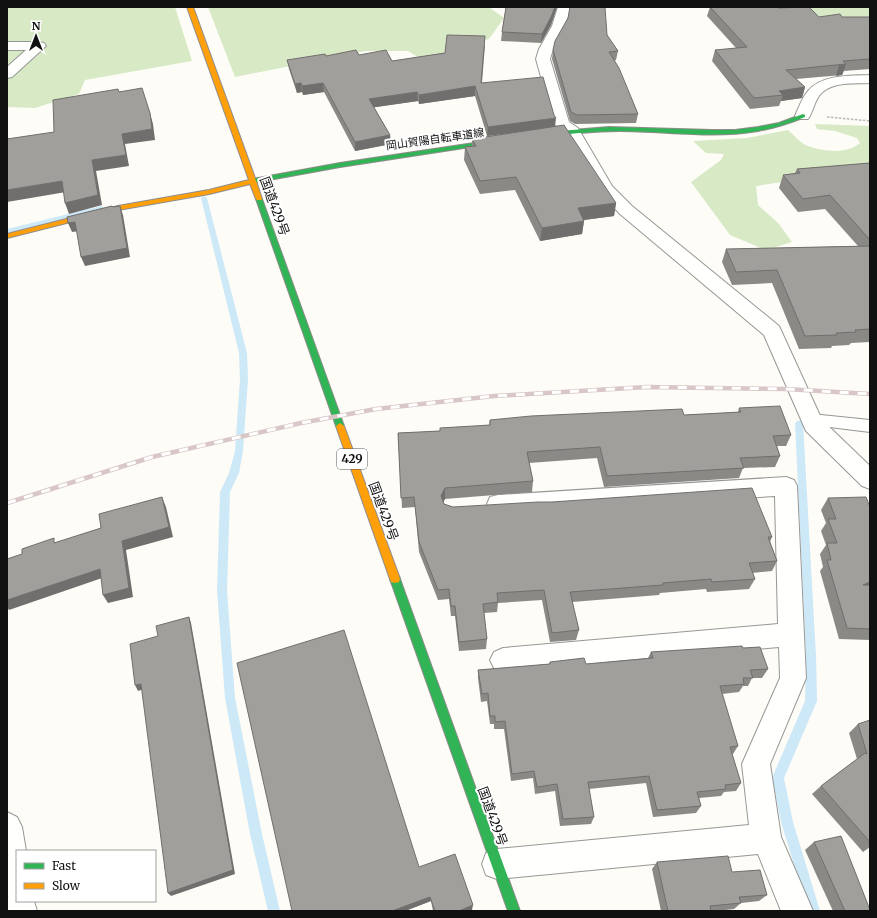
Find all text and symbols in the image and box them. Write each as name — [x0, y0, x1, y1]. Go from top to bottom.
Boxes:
north arrow — [16, 16, 56, 56]
text: N — [32, 19, 41, 33]
street label: 岡山賀陽自転車道線 — [385, 125, 485, 153]
street label: 国道429号 — [256, 174, 293, 238]
road number: 429 — [337, 449, 367, 469]
street label: 国道429号 — [365, 479, 402, 543]
street label: 国道429号 — [474, 784, 511, 848]
legend — [16, 850, 156, 902]
text: Fast — [52, 858, 76, 873]
text: Slow — [52, 878, 81, 893]

